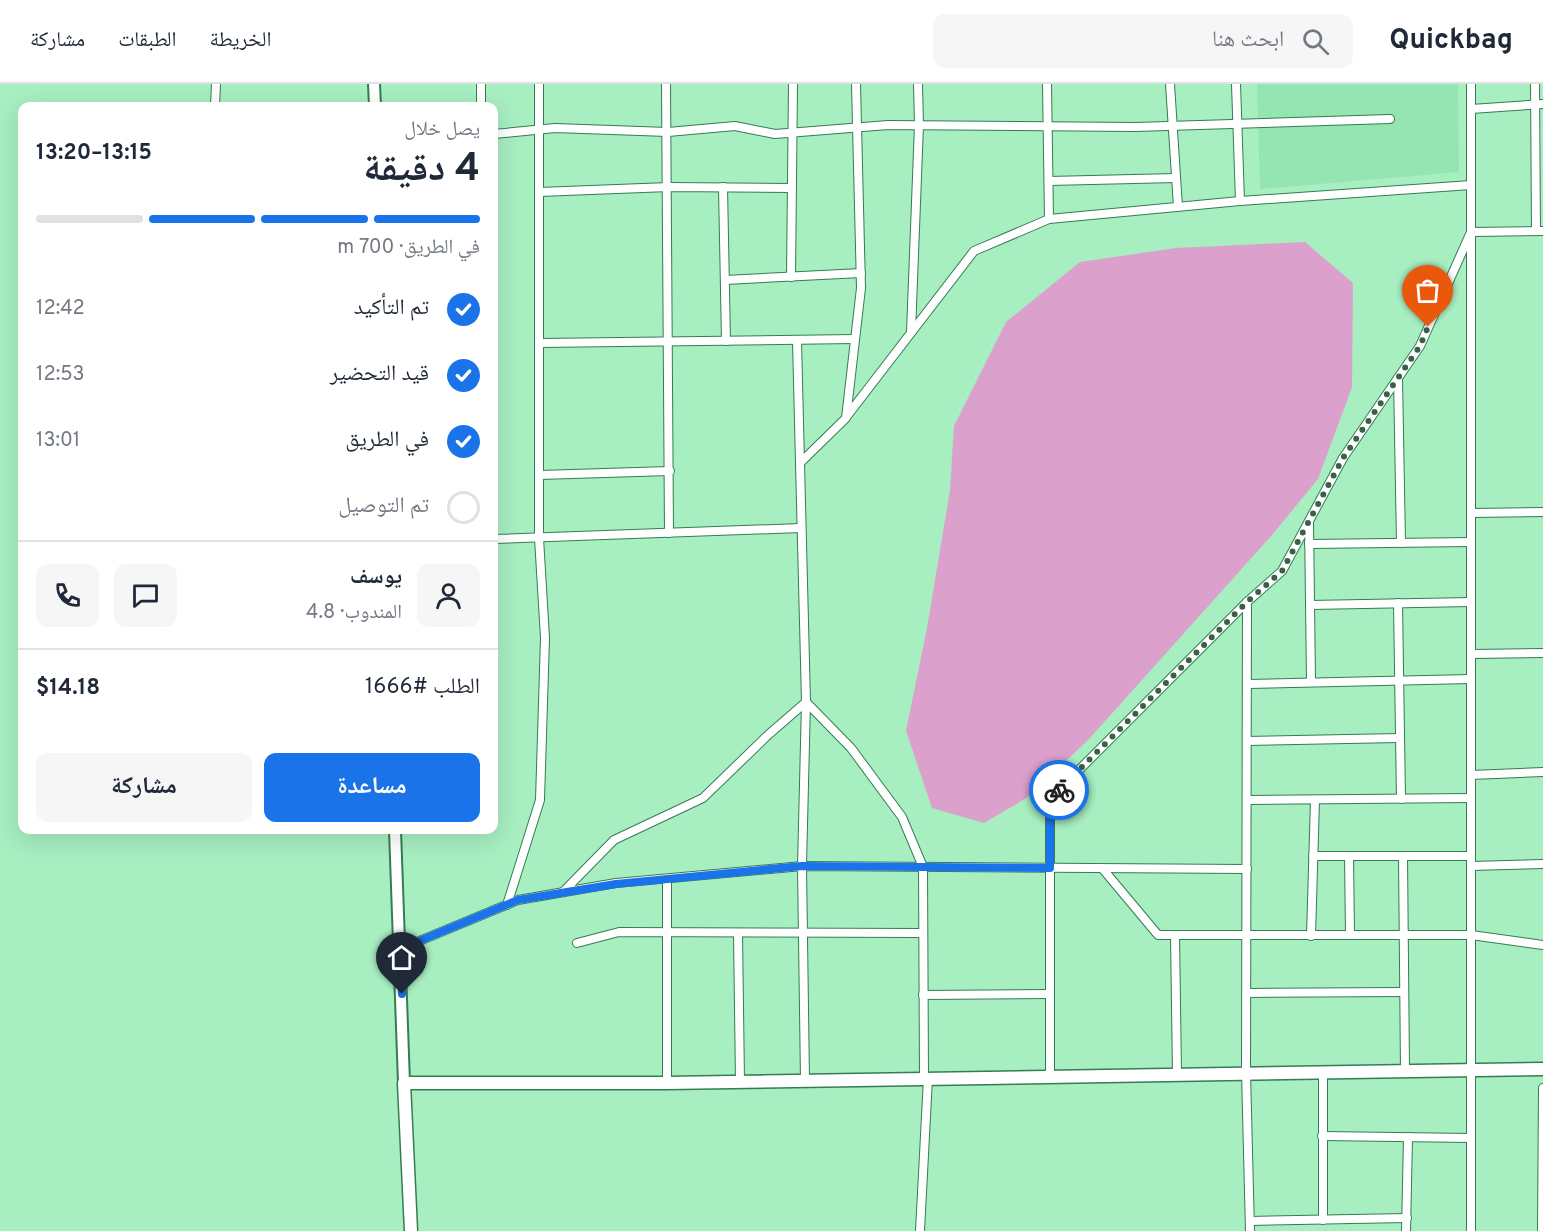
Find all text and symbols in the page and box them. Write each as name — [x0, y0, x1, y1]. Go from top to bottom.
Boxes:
search box — [933, 14, 1353, 68]
text: Quickbag — [1389, 23, 1513, 59]
icon: search — [1299, 25, 1332, 58]
text: مشاركة — [30, 27, 85, 54]
text: الطبقات — [118, 27, 177, 54]
text: الخريطة — [210, 27, 271, 54]
text: ابحث هنا — [1212, 27, 1284, 54]
text: يصل خلال — [404, 117, 480, 143]
text: 13:15–13:20 — [36, 140, 152, 167]
text: 4 دقيقة — [363, 146, 480, 195]
text: في الطريق · 700 m — [337, 235, 480, 261]
pin — [1402, 265, 1453, 327]
icon: bag — [1411, 274, 1444, 307]
icon: check — [447, 293, 480, 326]
text: تم التأكيد — [354, 295, 429, 322]
text: 12:42 — [36, 296, 85, 322]
icon: check — [447, 359, 480, 392]
text: قيد التحضير — [330, 361, 429, 388]
text: 12:53 — [36, 362, 85, 388]
icon: check — [447, 425, 480, 458]
text: في الطريق — [345, 427, 429, 454]
text: 13:01 — [36, 428, 80, 454]
text: تم التوصيل — [338, 493, 429, 520]
button: phone — [36, 564, 99, 627]
button: chat — [114, 564, 177, 627]
text: يوسف — [350, 564, 402, 591]
button: person — [417, 564, 480, 627]
text: المندوب · 4.8 — [306, 600, 402, 626]
text: الطلب #1666 — [365, 674, 480, 701]
text: $14.18 — [36, 675, 100, 702]
button: مشاركة — [36, 753, 252, 822]
button: مساعدة — [264, 753, 480, 822]
courier — [1029, 760, 1089, 820]
icon: bike — [1043, 774, 1076, 807]
pin — [376, 932, 427, 994]
icon: home — [385, 941, 418, 974]

